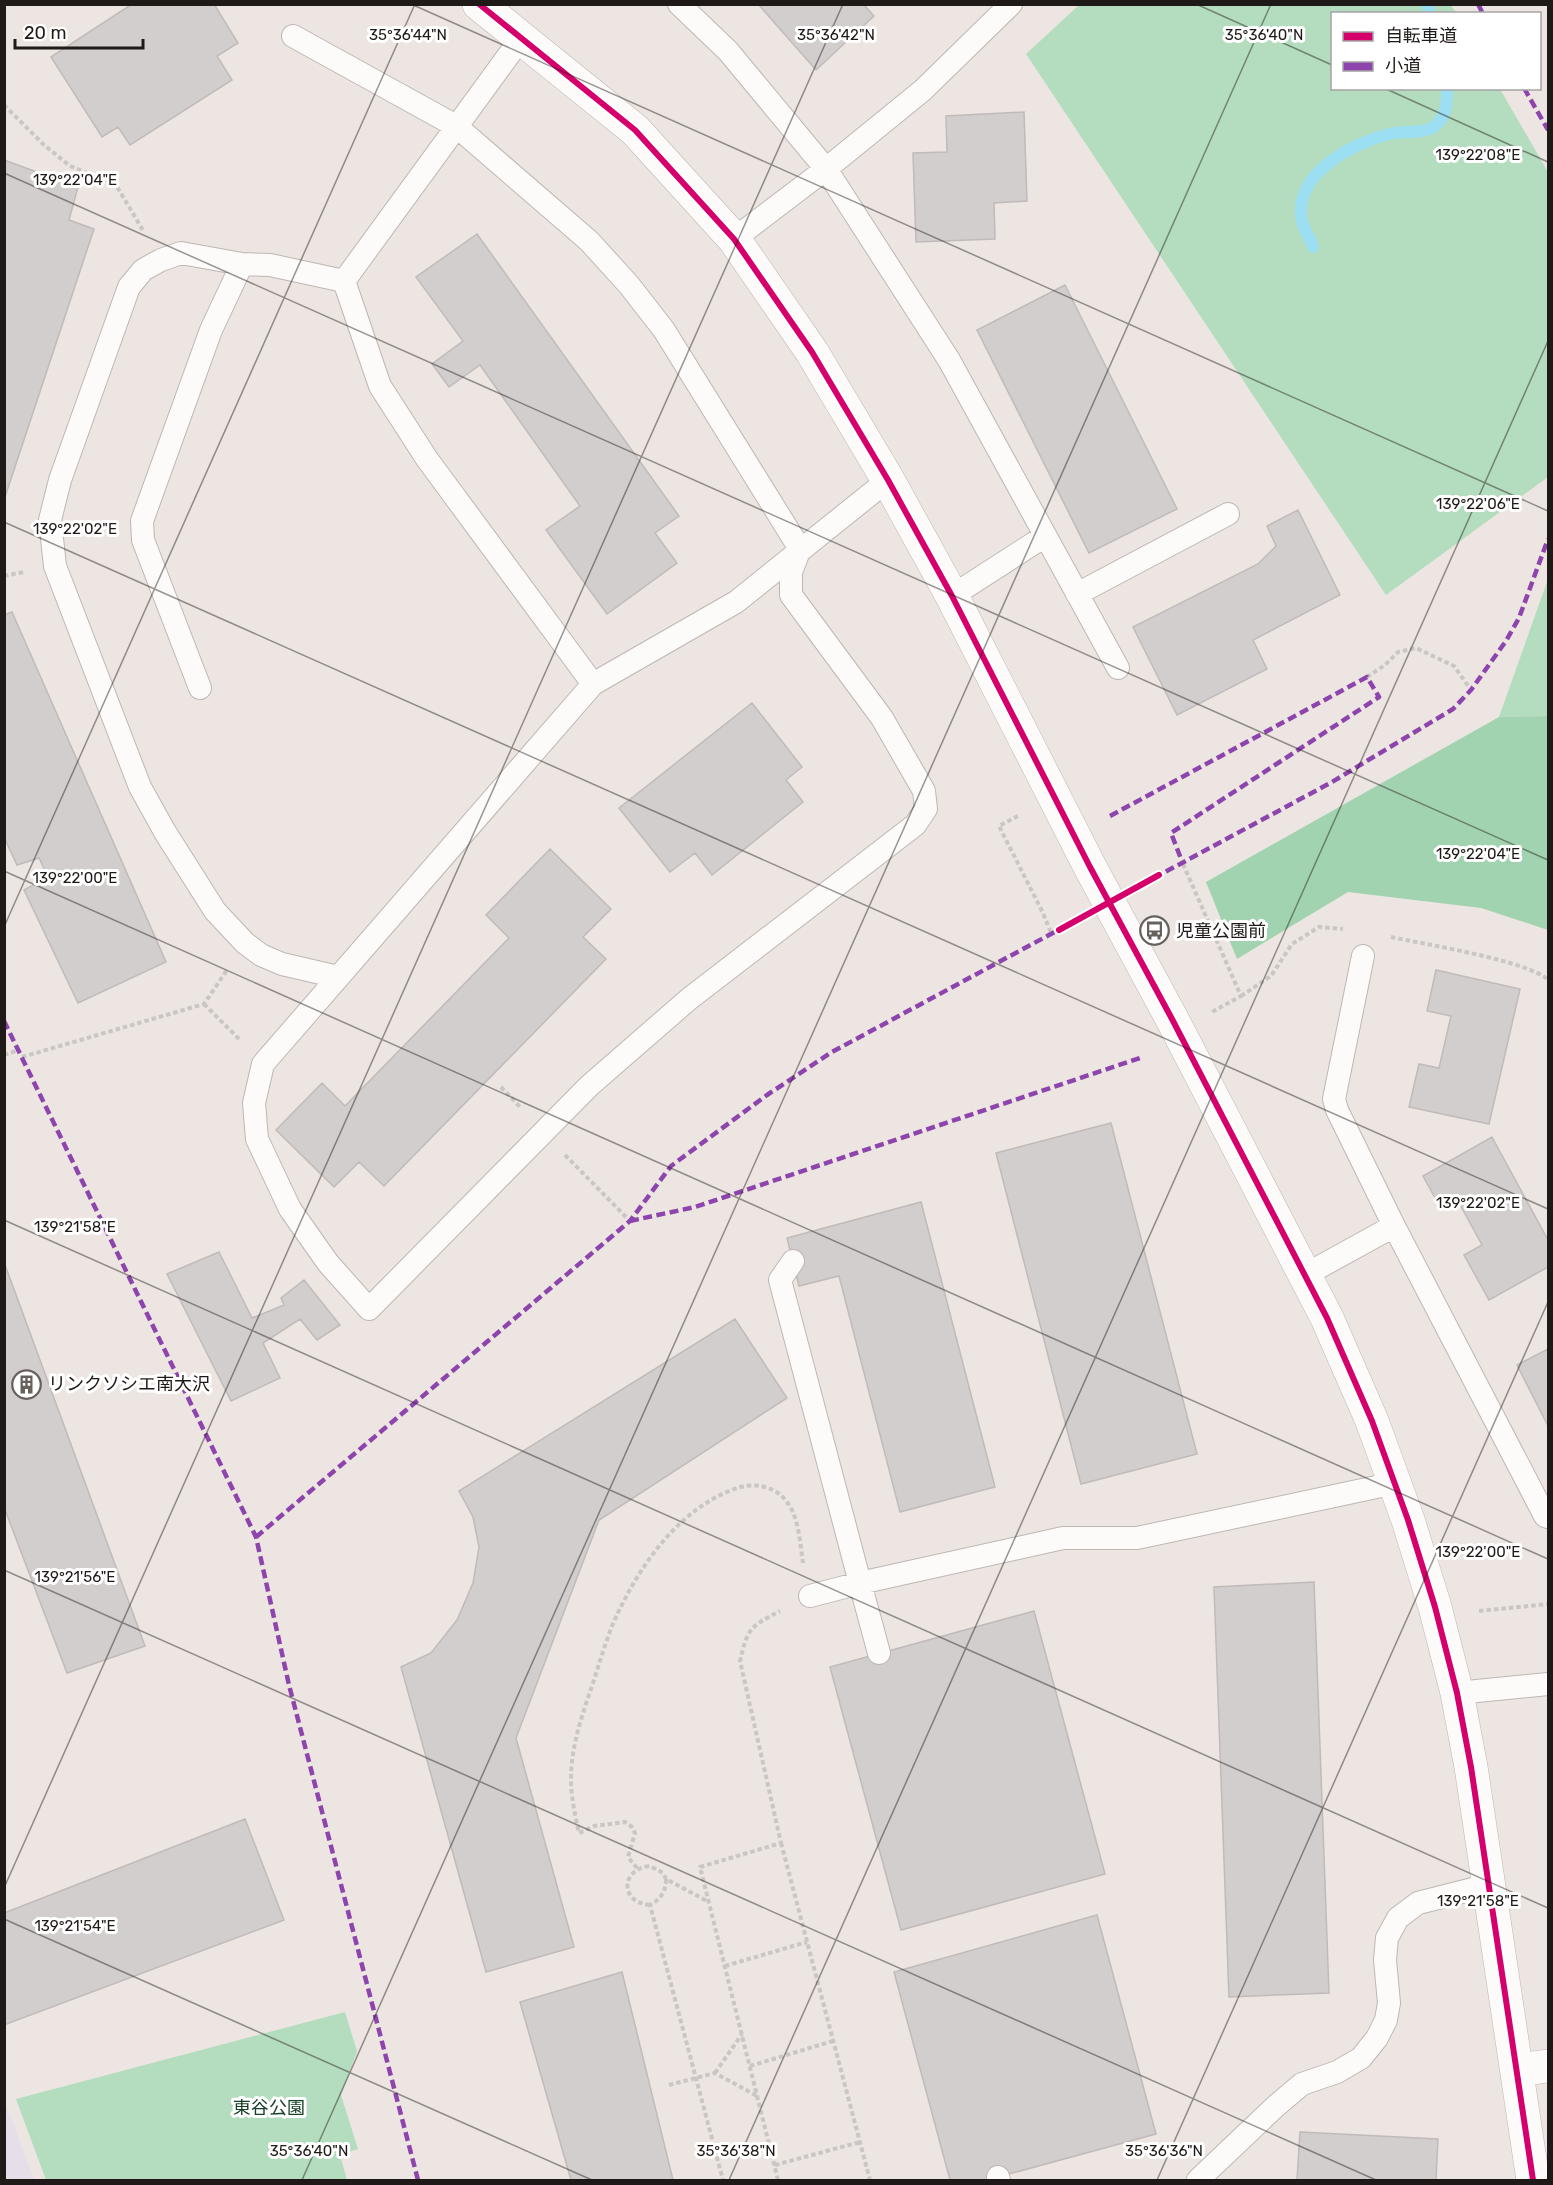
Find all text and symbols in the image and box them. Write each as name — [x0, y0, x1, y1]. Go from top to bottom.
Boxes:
scale bar — [15, 12, 142, 50]
legend — [1331, 12, 1541, 90]
text: 20 m — [24, 22, 66, 44]
text: 自転車道 — [1385, 25, 1457, 47]
text: 35°36'44"N — [369, 26, 447, 44]
text: 35°36'42"N — [797, 26, 875, 44]
text: 35°36'40"N — [1225, 26, 1303, 44]
text: 小道 — [1385, 55, 1421, 77]
text: 139°22'08"E — [1436, 146, 1520, 164]
text: 139°22'04"E — [33, 171, 117, 189]
text: 139°22'06"E — [1436, 495, 1520, 513]
text: 139°22'02"E — [33, 520, 117, 538]
text: 139°22'04"E — [1436, 845, 1520, 863]
text: 139°22'00"E — [33, 869, 117, 887]
bus stop icon: 児童公園前 — [1139, 915, 1171, 947]
place label: 児童公園前 — [1176, 920, 1266, 942]
text: 139°22'02"E — [1436, 1194, 1520, 1212]
text: 139°21'58"E — [34, 1218, 116, 1236]
building icon: リンクソシエ南大沢 — [11, 1368, 43, 1400]
place label: リンクソシエ南大沢 — [48, 1373, 210, 1395]
text: 139°22'00"E — [1436, 1543, 1520, 1561]
text: 139°21'56"E — [35, 1568, 115, 1586]
text: 139°21'58"E — [1437, 1892, 1519, 1910]
text: 139°21'54"E — [34, 1917, 116, 1935]
park label: 東谷公園 — [233, 2097, 305, 2119]
text: 35°36'40"N — [270, 2142, 348, 2160]
text: 35°36'38"N — [696, 2142, 776, 2160]
text: 35°36'36"N — [1125, 2142, 1203, 2160]

